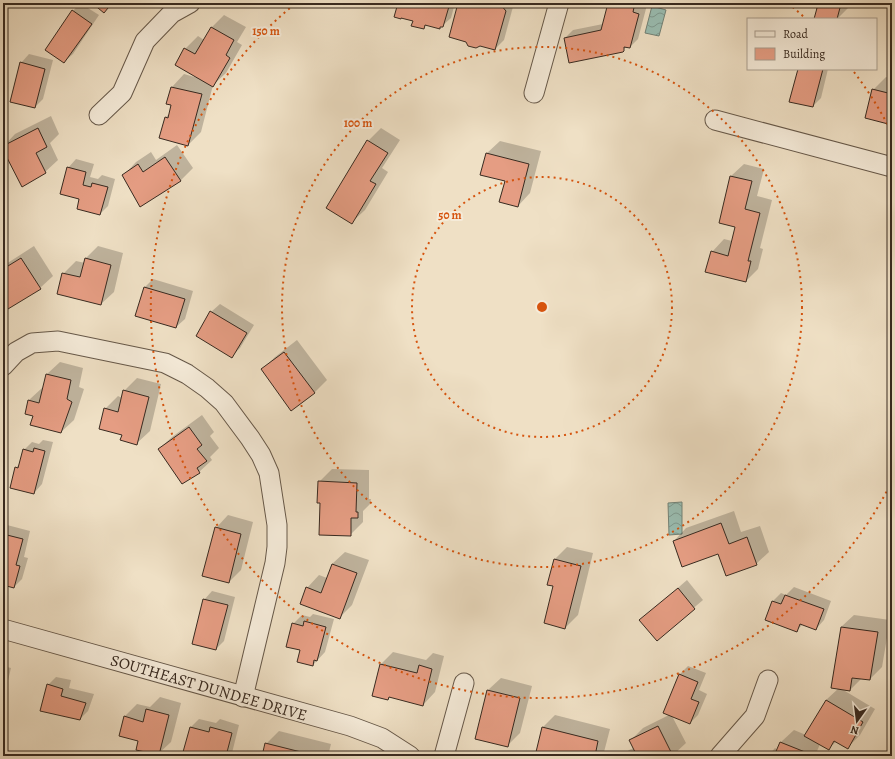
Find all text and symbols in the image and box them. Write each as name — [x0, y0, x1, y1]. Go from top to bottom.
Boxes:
legend — [747, 18, 877, 70]
text: 150 m — [252, 23, 280, 39]
text: Road — [783, 26, 809, 42]
text: Building — [783, 46, 825, 62]
text: 100 m — [344, 115, 372, 131]
text: 50 m — [438, 207, 462, 223]
centre of rings — [535, 300, 549, 314]
street label: SOUTHEAST DUNDEE DRIVE — [108, 649, 310, 727]
north arrow — [837, 701, 877, 741]
text: N — [849, 722, 860, 738]

